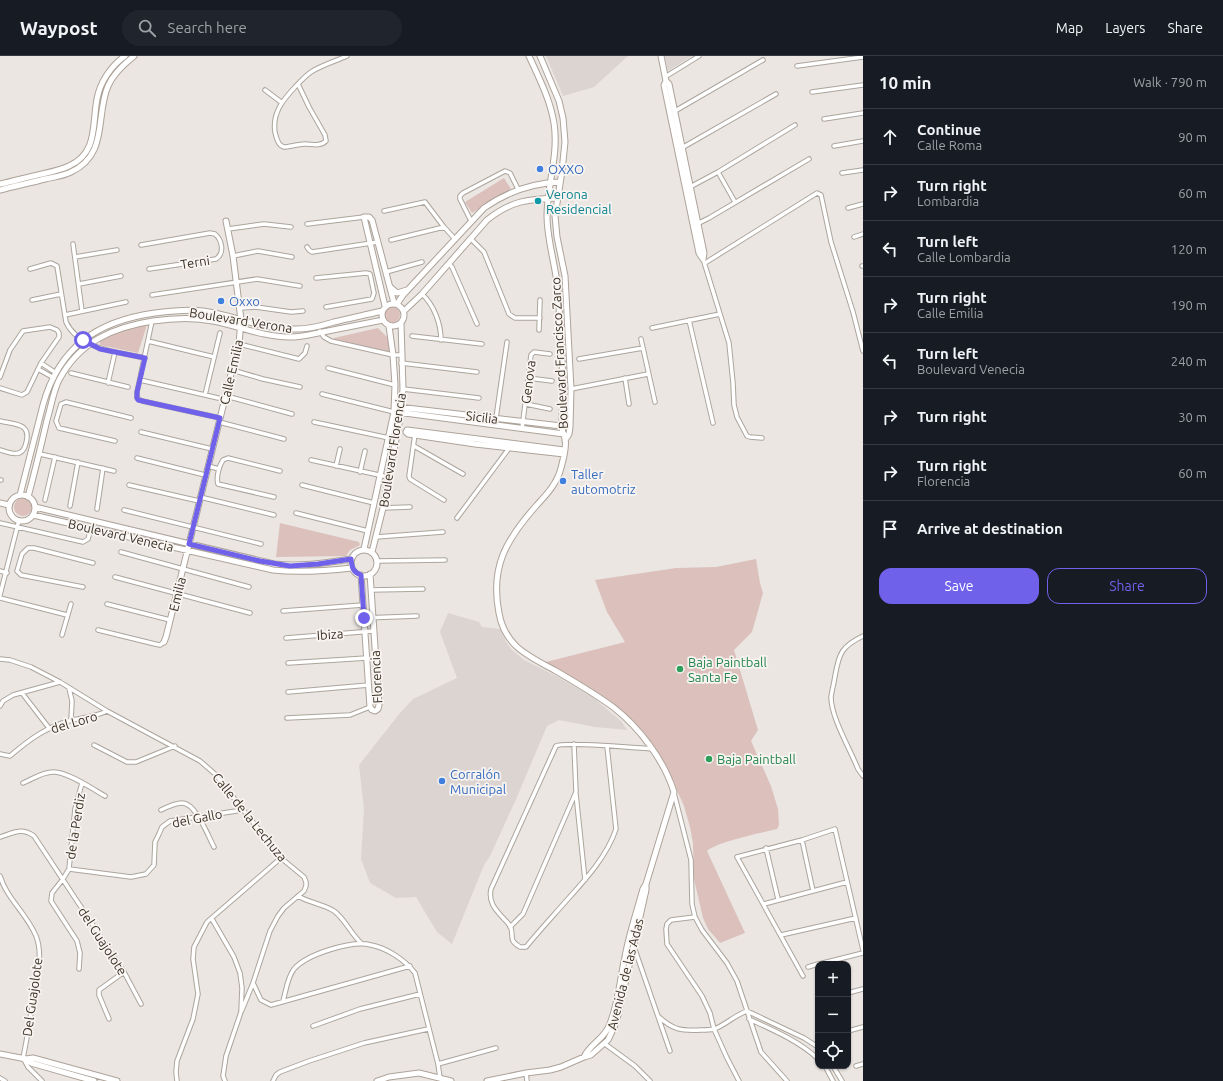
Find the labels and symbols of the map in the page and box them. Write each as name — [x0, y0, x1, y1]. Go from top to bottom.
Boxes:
place label: OXXO — [548, 162, 584, 176]
marker: OXXO — [535, 164, 545, 174]
place label: Verona Residencial — [546, 187, 612, 216]
marker: Verona Residencial — [533, 196, 543, 206]
street label: Terni — [179, 253, 211, 271]
street label: Boulevard Francisco Zarco — [548, 277, 570, 429]
place label: Oxxo — [229, 294, 260, 308]
marker: Oxxo — [216, 296, 226, 306]
street label: Boulevard Verona — [189, 305, 293, 335]
route start — [74, 331, 92, 349]
street label: Calle Emilia — [217, 338, 245, 406]
street label: Genova — [518, 359, 538, 405]
street label: Boulevard Florencia — [376, 392, 408, 508]
street label: Sicilia — [465, 408, 499, 426]
place label: Taller automotriz — [571, 467, 636, 496]
marker: Taller automotriz — [558, 476, 568, 486]
street label: Boulevard Venecia — [67, 516, 175, 554]
street label: Emilia — [166, 575, 188, 613]
route end — [355, 609, 373, 627]
street label: Ibiza — [316, 626, 344, 642]
street label: Florencia — [368, 650, 384, 704]
place label: Baja Paintball Santa Fe — [688, 655, 767, 684]
marker: Baja Paintball Santa Fe — [675, 664, 685, 674]
street label: del Loro — [49, 709, 99, 735]
place label: Baja Paintball — [717, 752, 796, 766]
marker: Baja Paintball — [704, 754, 714, 764]
place label: Corralón Municipal — [450, 767, 507, 796]
street label: Calle de la Lechuza — [210, 770, 290, 864]
marker: Corralón Municipal — [437, 776, 447, 786]
street label: de la Perdiz — [63, 792, 87, 860]
street label: del Gallo — [171, 806, 223, 830]
street label: del Guajolote — [76, 905, 130, 977]
street label: Avenida de las Adas — [604, 916, 646, 1031]
street label: Del Guajolote — [20, 957, 44, 1037]

